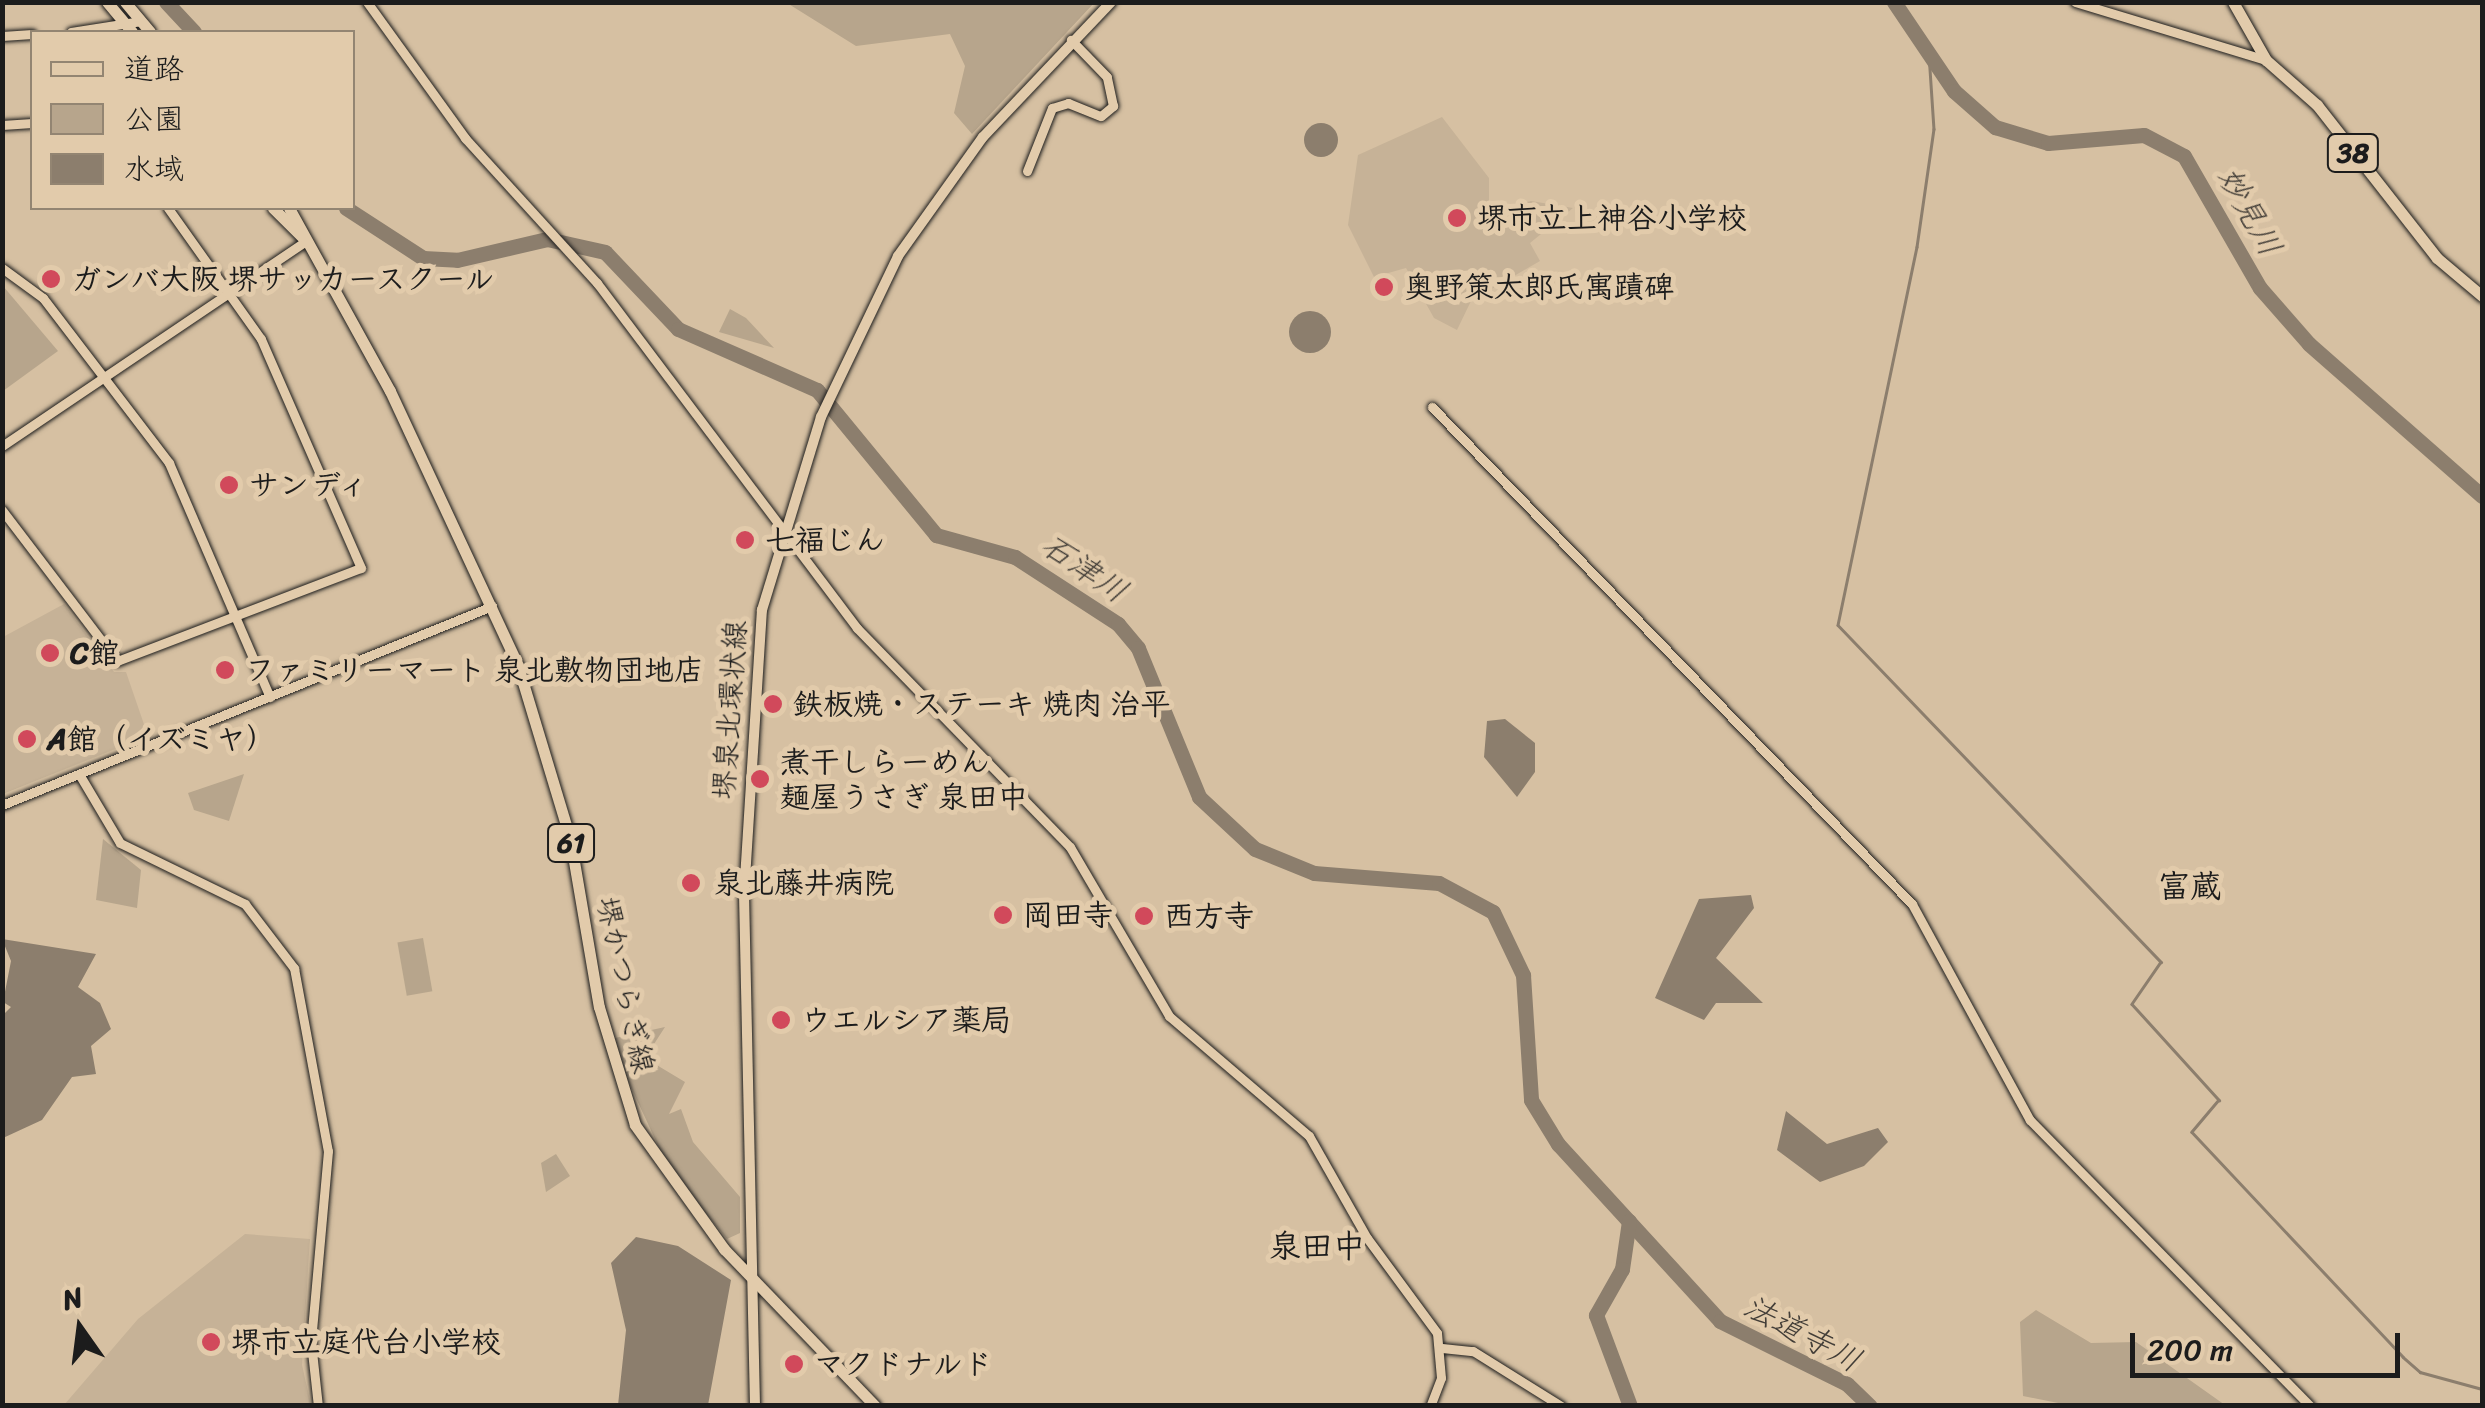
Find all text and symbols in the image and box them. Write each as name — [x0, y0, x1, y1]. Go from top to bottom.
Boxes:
legend — [30, 30, 355, 210]
text: 道路 — [124, 42, 184, 96]
text: 公園 — [124, 92, 184, 146]
road number: 38 — [2326, 130, 2380, 176]
text: 水域 — [124, 142, 184, 196]
water label: 妙見川 — [2209, 161, 2289, 263]
place label: 堺市立上神谷小学校 — [1477, 200, 1747, 236]
marker: 堺市立上神谷小学校 — [1446, 207, 1468, 229]
place label: ガンバ大阪 堺サッカースクール — [71, 261, 499, 297]
marker: ガンバ大阪 堺サッカースクール — [40, 268, 62, 290]
place label: 奥野策太郎氏寓蹟碑 — [1404, 269, 1674, 305]
marker: 奥野策太郎氏寓蹟碑 — [1373, 276, 1395, 298]
place label: サンディ — [249, 467, 369, 503]
marker: サンディ — [218, 474, 240, 496]
place label: 七福じん — [765, 522, 885, 558]
water label: 石津川 — [1033, 526, 1135, 612]
marker: 七福じん — [734, 529, 756, 551]
street label: 堺泉北環状線 — [706, 619, 754, 801]
place label: C館 — [70, 635, 119, 671]
marker: C館 — [39, 642, 61, 664]
place label: ファミリーマート 泉北敷物団地店 — [245, 652, 703, 688]
marker: ファミリーマート 泉北敷物団地店 — [214, 659, 236, 681]
place label: 鉄板焼・ステーキ 焼肉 治平 — [793, 686, 1169, 722]
marker: 鉄板焼・ステーキ 焼肉 治平 — [762, 693, 784, 715]
place label: A館（イズミヤ） — [47, 721, 277, 757]
marker: A館（イズミヤ） — [16, 728, 38, 750]
place label: 煮干しらーめん 麺屋うさぎ 泉田中 — [780, 744, 1028, 814]
marker: 煮干しらーめん 麺屋うさぎ 泉田中 — [749, 768, 771, 790]
road number: 61 — [546, 820, 596, 866]
place label: 泉北藤井病院 — [714, 865, 894, 901]
district label: 富蔵 — [2158, 868, 2222, 906]
marker: 泉北藤井病院 — [678, 870, 704, 896]
street label: 堺かつらぎ線 — [589, 893, 661, 1077]
place label: 岡田寺 — [1023, 897, 1113, 933]
place label: 西方寺 — [1164, 898, 1254, 934]
marker: 岡田寺 — [992, 904, 1014, 926]
marker: 西方寺 — [1133, 905, 1155, 927]
place label: ウエルシア薬局 — [801, 1002, 1011, 1038]
marker: ウエルシア薬局 — [770, 1009, 792, 1031]
district label: 泉田中 — [1269, 1228, 1365, 1266]
text: N — [57, 1272, 88, 1325]
north arrow — [30, 1278, 130, 1378]
water label: 法道寺川 — [1736, 1287, 1868, 1381]
scale bar — [2135, 1313, 2405, 1375]
text: 200 m — [2147, 1323, 2233, 1377]
place label: 堺市立庭代台小学校 — [231, 1324, 501, 1360]
marker: 堺市立庭代台小学校 — [200, 1331, 222, 1353]
place label: マクドナルド — [814, 1346, 994, 1382]
marker: マクドナルド — [783, 1353, 805, 1375]

